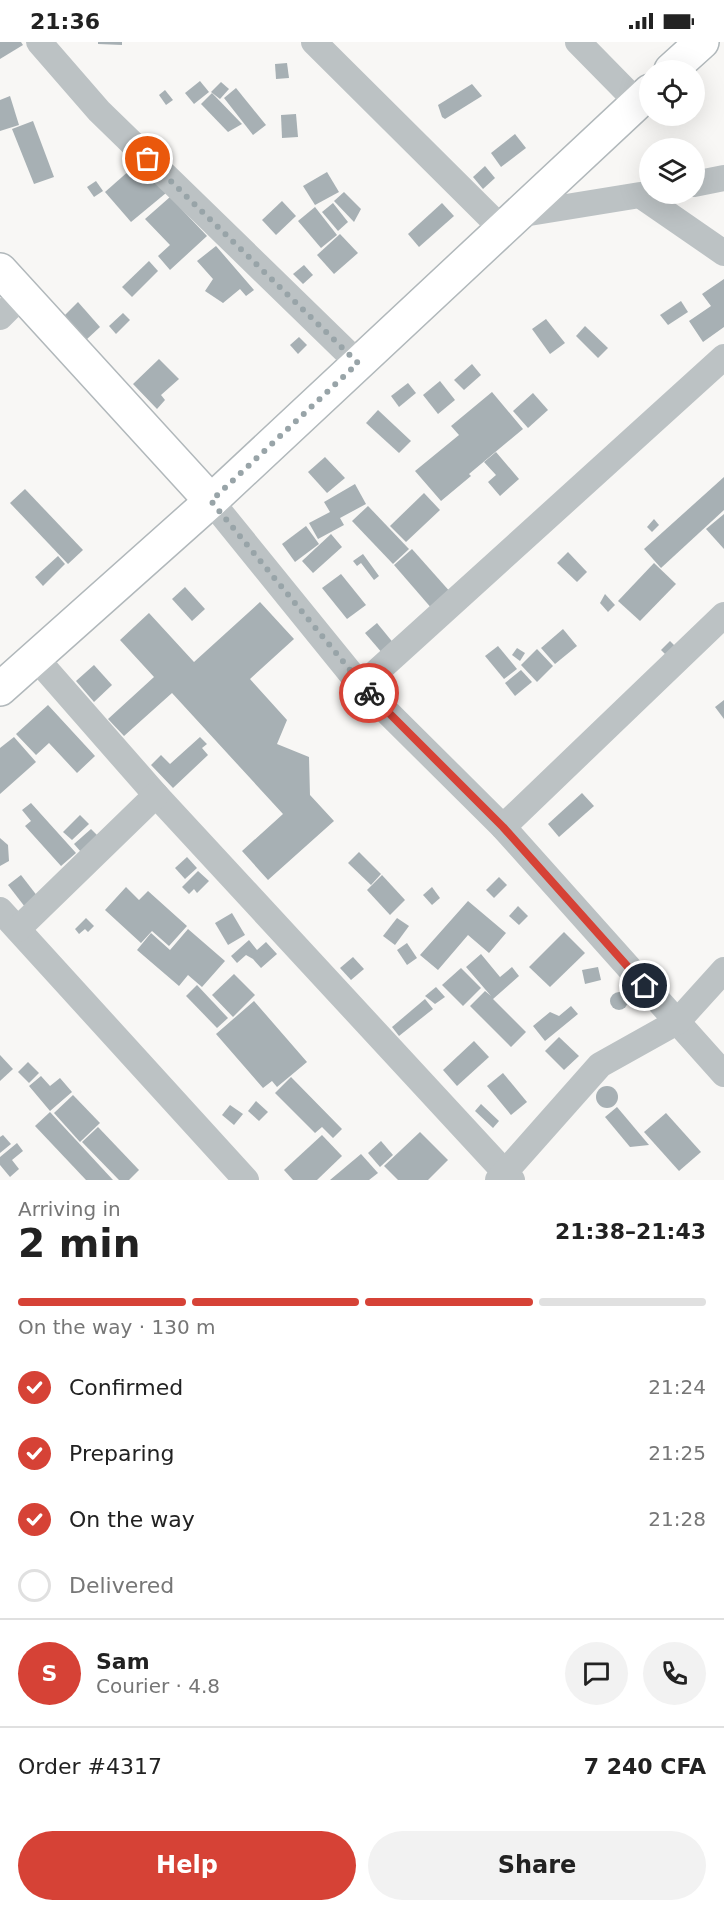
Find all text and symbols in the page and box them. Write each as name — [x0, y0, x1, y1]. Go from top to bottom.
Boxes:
text: 21:36 — [30, 9, 100, 34]
map controls — [639, 60, 705, 204]
button: locate — [639, 60, 705, 126]
pin — [122, 133, 173, 184]
button: layers — [639, 138, 705, 204]
icon: bag — [131, 142, 164, 175]
courier — [339, 663, 399, 723]
icon: bike — [353, 677, 386, 710]
pin — [619, 960, 670, 1011]
icon: home — [628, 969, 661, 1002]
text: Arriving in — [18, 1197, 121, 1221]
text: 21:38–21:43 — [555, 1219, 706, 1244]
text: 2 min — [18, 1221, 140, 1266]
text: On the way · 130 m — [18, 1315, 216, 1339]
icon: check — [18, 1371, 51, 1404]
text: Confirmed — [69, 1375, 183, 1400]
text: 21:24 — [648, 1375, 706, 1399]
icon: check — [18, 1437, 51, 1470]
text: Preparing — [69, 1441, 175, 1466]
text: 21:25 — [648, 1441, 706, 1465]
icon: check — [18, 1503, 51, 1536]
text: On the way — [69, 1507, 195, 1532]
text: 21:28 — [648, 1507, 706, 1531]
text: Delivered — [69, 1573, 174, 1598]
button: chat — [565, 1642, 628, 1705]
button: phone — [643, 1642, 706, 1705]
text: Sam — [96, 1649, 150, 1674]
text: S — [42, 1661, 57, 1686]
text: Courier · 4.8 — [96, 1674, 220, 1698]
text: Order #4317 — [18, 1754, 162, 1779]
text: 7 240 CFA — [584, 1754, 706, 1779]
button: Help — [18, 1831, 356, 1900]
button: Share — [368, 1831, 706, 1900]

